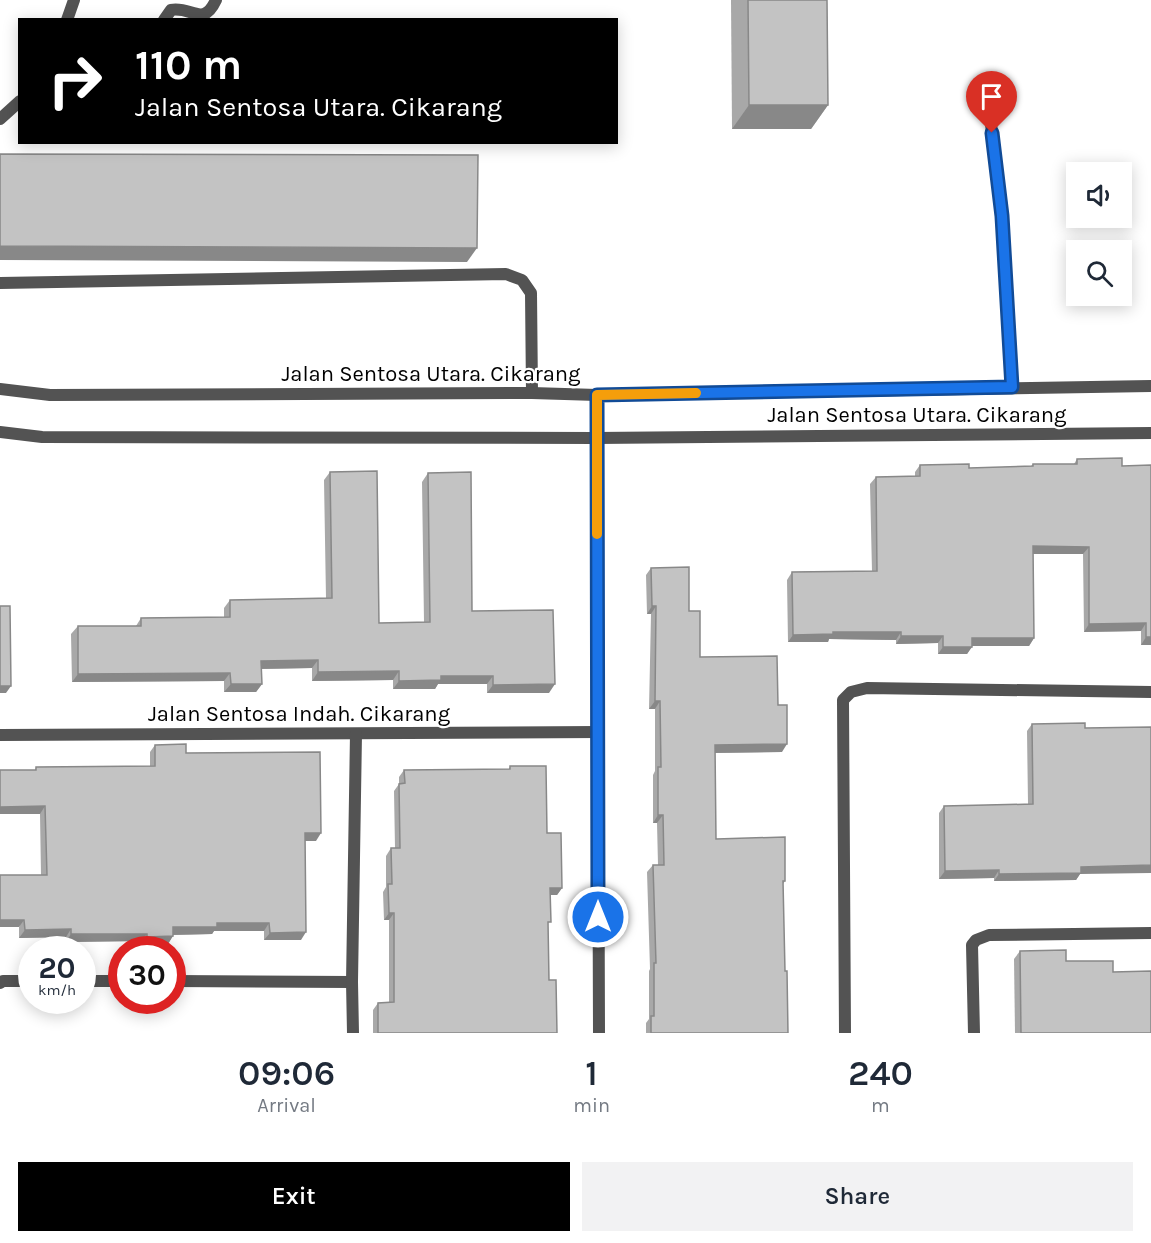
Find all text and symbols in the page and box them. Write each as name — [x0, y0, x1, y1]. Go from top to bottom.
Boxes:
text: 110 m — [135, 40, 242, 90]
icon: right — [36, 42, 114, 120]
pin — [966, 71, 1017, 133]
icon: arrive — [975, 80, 1008, 113]
text: Jalan Sentosa Utara. Cikarang — [135, 91, 502, 123]
map controls — [1066, 162, 1132, 306]
button: sound — [1066, 162, 1132, 228]
button: search — [1066, 240, 1132, 306]
street label: Jalan Sentosa Utara. Cikarang — [281, 361, 581, 387]
street label: Jalan Sentosa Utara. Cikarang — [767, 402, 1067, 428]
street label: Jalan Sentosa Indah. Cikarang — [148, 701, 451, 727]
position arrow — [566, 885, 630, 949]
speed limit sign: 30 — [108, 936, 186, 1014]
text: 20 — [38, 950, 76, 986]
text: km/h — [38, 981, 76, 999]
text: 09:06 — [238, 1052, 335, 1094]
text: 1 — [585, 1052, 598, 1094]
text: 240 — [848, 1052, 913, 1094]
text: Arrival — [257, 1094, 316, 1117]
text: min — [573, 1094, 610, 1117]
text: m — [871, 1094, 890, 1117]
button: Exit — [18, 1162, 570, 1231]
button: Share — [582, 1162, 1133, 1231]

